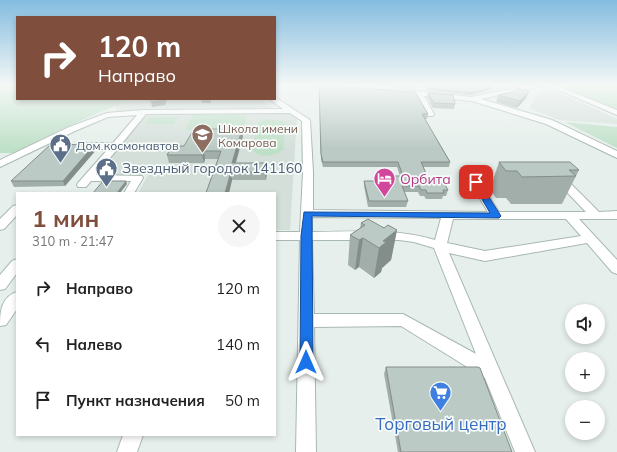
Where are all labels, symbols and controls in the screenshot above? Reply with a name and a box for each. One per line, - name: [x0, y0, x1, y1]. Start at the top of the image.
- text: 120 m: [98, 29, 181, 64]
- icon: right: [32, 32, 84, 84]
- text: Направо: [98, 64, 176, 87]
- place label: Школа имени Комарова: [218, 121, 298, 150]
- school or university icon: Школа имени Комарова: [190, 122, 216, 155]
- public building icon: Дом космонавтов: [48, 132, 74, 165]
- place label: Дом космонавтов: [76, 138, 179, 153]
- public building icon: Звездный городок 141160: [93, 155, 119, 188]
- place label: Звездный городок 141160: [122, 159, 303, 177]
- pin: [459, 165, 493, 199]
- hotel icon: Орбита: [372, 166, 398, 199]
- place label: Орбита: [400, 170, 451, 188]
- icon: arrive: [465, 171, 487, 193]
- text: 1 мин: [32, 203, 99, 233]
- button: close: [218, 205, 260, 247]
- text: 310 m · 21:47: [32, 233, 114, 249]
- icon: right: [32, 277, 54, 299]
- text: Направо: [66, 279, 133, 298]
- text: 120 m: [216, 279, 260, 298]
- map controls: [565, 304, 605, 440]
- button: sound: [565, 304, 605, 344]
- icon: left: [32, 333, 54, 355]
- text: Налево: [66, 335, 122, 354]
- text: 140 m: [216, 335, 260, 354]
- position arrow: [285, 341, 327, 383]
- button: +: [565, 352, 605, 392]
- supermarket icon: Торговый центр: [428, 380, 454, 413]
- icon: arrive: [32, 389, 54, 411]
- text: Пункт назначения: [66, 391, 205, 410]
- text: 50 m: [225, 391, 260, 410]
- button: −: [565, 400, 605, 440]
- place label: Торговый центр: [375, 413, 507, 434]

